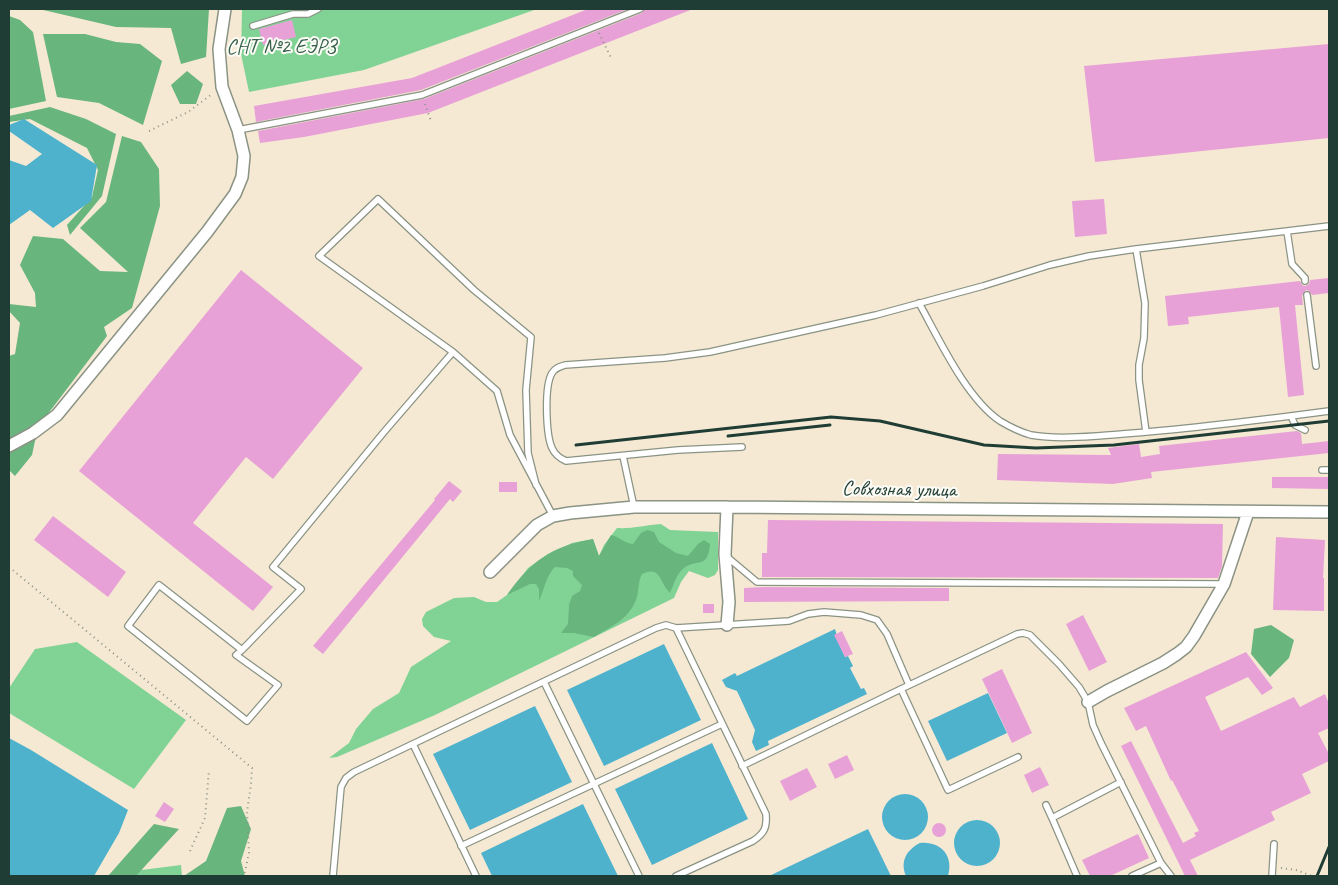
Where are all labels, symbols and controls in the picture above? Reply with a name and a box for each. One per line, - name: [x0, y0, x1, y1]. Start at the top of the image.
- park label: СНТ №2 ЕЭРЗ: [226, 34, 336, 60]
- street label: Совхозная улица: [842, 476, 956, 504]

